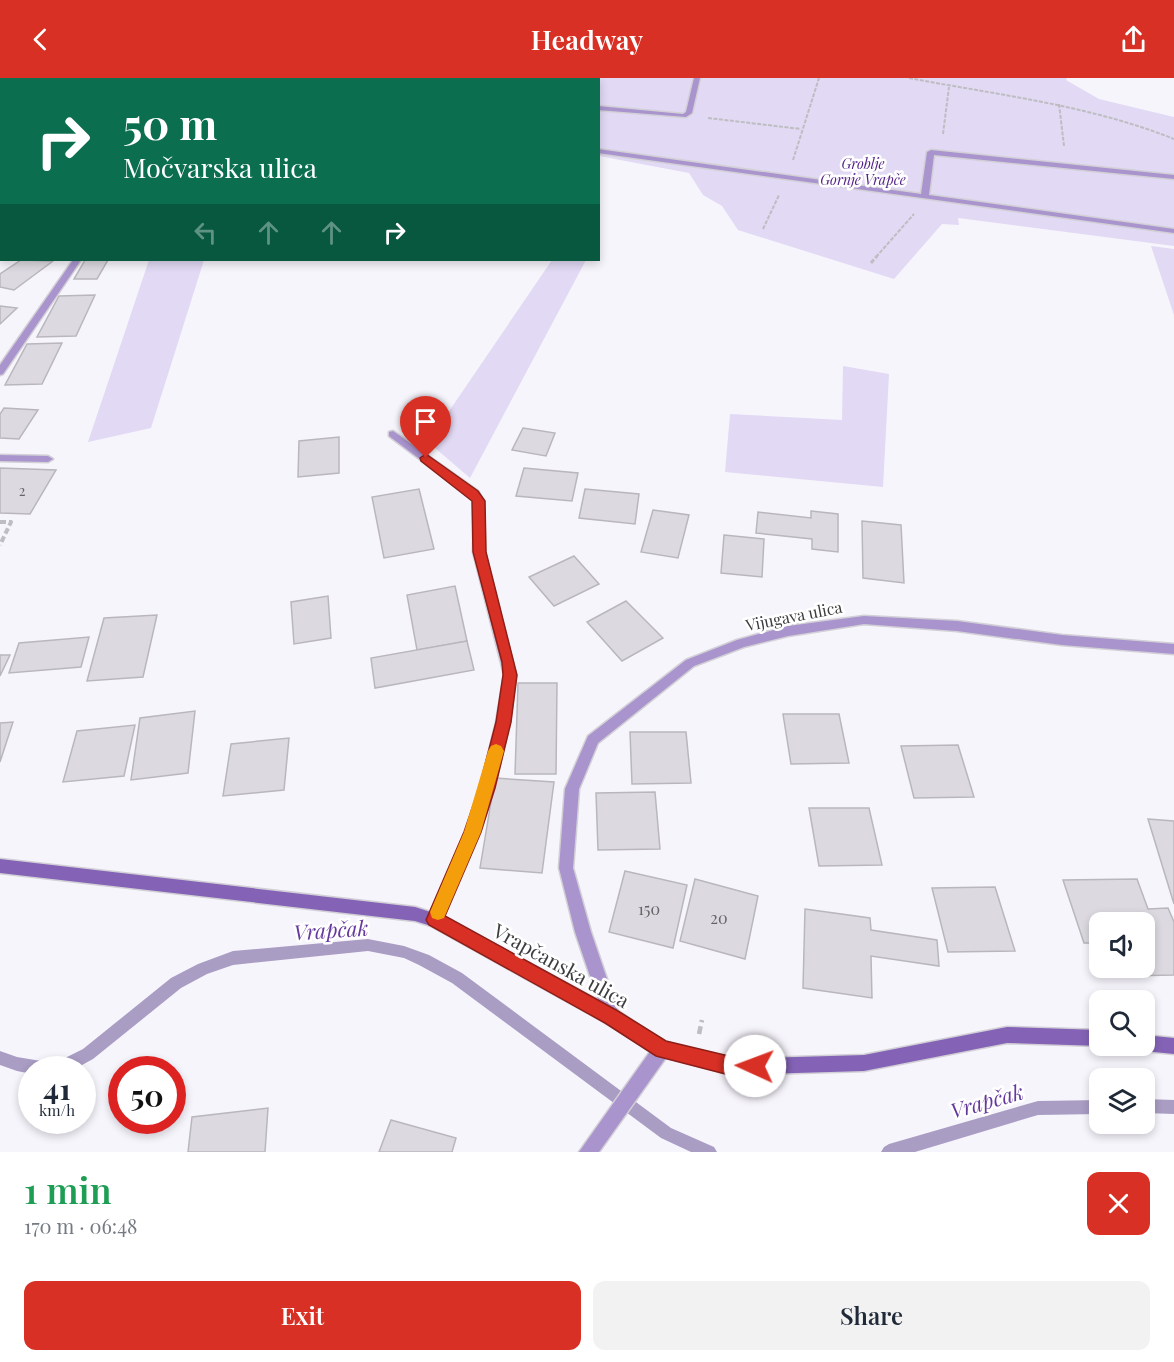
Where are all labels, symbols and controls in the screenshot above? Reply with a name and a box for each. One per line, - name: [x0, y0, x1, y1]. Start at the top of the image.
- text: Headway: [531, 21, 643, 57]
- icon: back: [24, 23, 57, 56]
- icon: share: [1117, 23, 1150, 56]
- text: 50 m: [123, 95, 217, 151]
- icon: right: [24, 102, 102, 180]
- text: Močvarska ulica: [123, 149, 317, 185]
- park label: Groblje Gornje Vrapče: [820, 154, 906, 189]
- icon: left: [189, 216, 222, 249]
- icon: ahead: [252, 216, 285, 249]
- icon: ahead: [315, 216, 348, 249]
- icon: right: [378, 216, 411, 249]
- pin: [400, 396, 451, 458]
- icon: arrive: [409, 405, 442, 438]
- house number: 2: [19, 481, 26, 500]
- street label: Vijugava ulica: [743, 596, 844, 635]
- house number: 150: [638, 898, 660, 919]
- house number: 20: [710, 907, 728, 928]
- water label: Vrapčak: [293, 912, 369, 946]
- map controls: [1089, 912, 1155, 1134]
- button: sound: [1089, 912, 1155, 978]
- street label: Vrapčanska ulica: [488, 916, 635, 1013]
- button: search: [1089, 990, 1155, 1056]
- position arrow: [723, 1034, 787, 1098]
- speed limit sign: 50: [108, 1056, 186, 1134]
- text: 41: [43, 1068, 71, 1108]
- button: layers: [1089, 1068, 1155, 1134]
- water label: Vrapčak: [947, 1076, 1026, 1124]
- text: km/h: [39, 1100, 75, 1120]
- text: 1 min: [24, 1165, 112, 1213]
- button: close: [1087, 1172, 1150, 1235]
- text: 170 m · 06:48: [24, 1212, 137, 1239]
- button: Exit: [24, 1281, 581, 1350]
- button: Share: [593, 1281, 1150, 1350]

